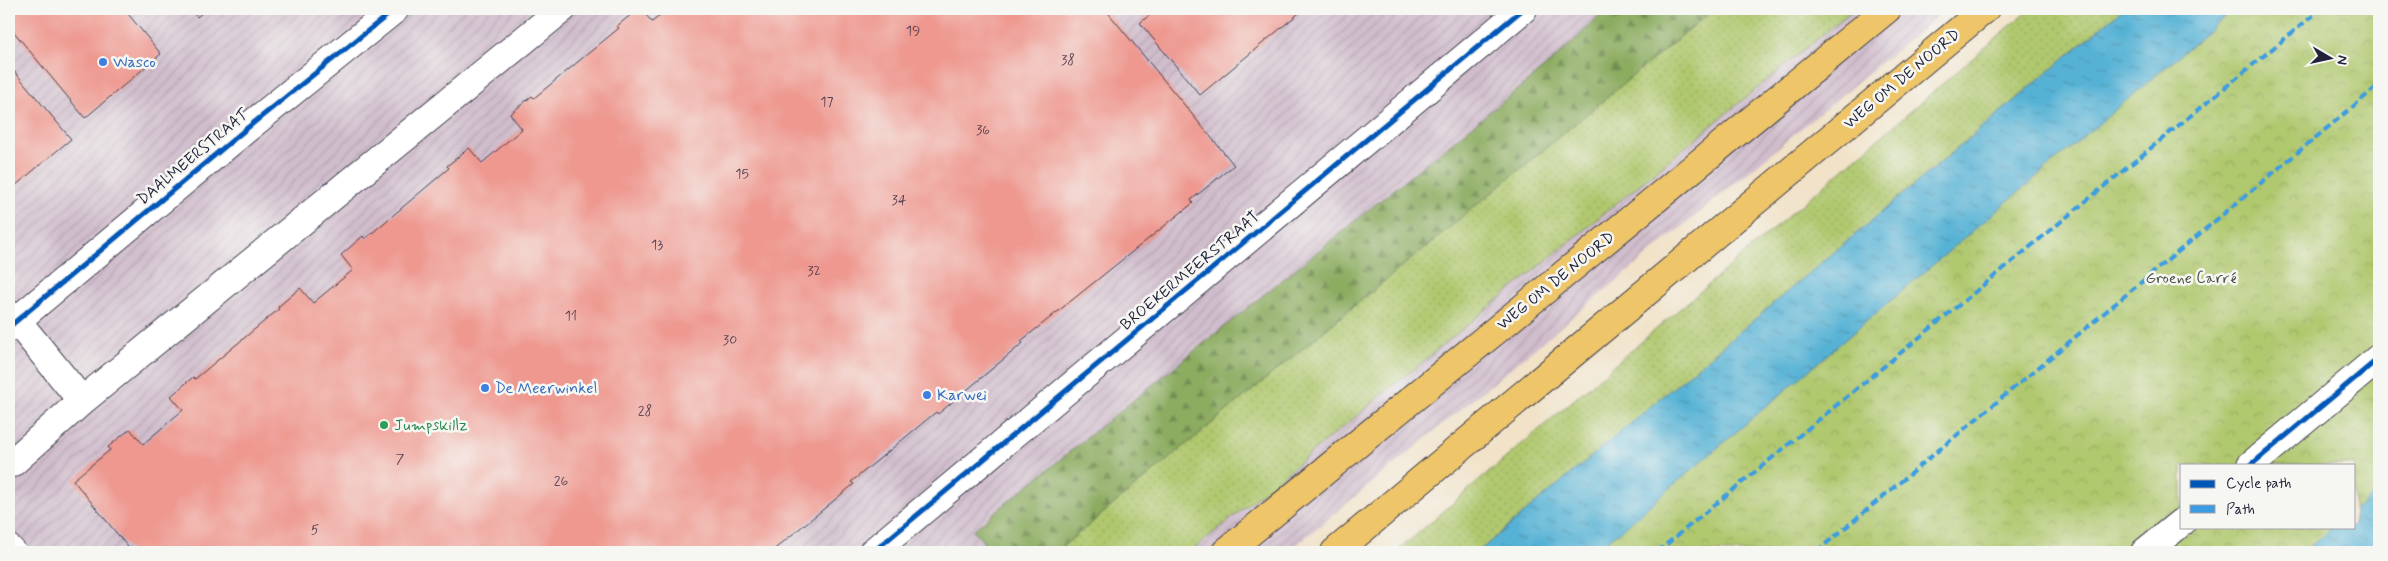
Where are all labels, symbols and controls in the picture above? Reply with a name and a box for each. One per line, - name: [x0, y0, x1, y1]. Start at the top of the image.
- house number: 19: [906, 22, 920, 40]
- street label: WEG OM DE NOORD: [1839, 24, 1965, 134]
- north arrow: [2306, 32, 2356, 82]
- house number: 38: [1061, 51, 1075, 69]
- place label: Wasco: [113, 52, 156, 73]
- text: N: [2332, 54, 2351, 66]
- marker: Wasco: [97, 56, 109, 68]
- house number: 17: [820, 93, 834, 111]
- street label: DAALMEERSTRAAT: [133, 103, 254, 210]
- house number: 36: [976, 121, 990, 139]
- house number: 15: [735, 165, 749, 183]
- house number: 34: [892, 191, 907, 209]
- street label: BROEKERMEERSTRAAT: [1116, 207, 1264, 335]
- street label: WEG OM DE NOORD: [1493, 227, 1619, 335]
- house number: 13: [651, 236, 663, 254]
- house number: 32: [807, 262, 821, 280]
- park label: Groene Carré: [2145, 268, 2237, 289]
- house number: 11: [565, 307, 577, 325]
- house number: 30: [723, 331, 737, 349]
- place label: De Meerwinkel: [495, 378, 597, 399]
- marker: De Meerwinkel: [479, 382, 491, 394]
- place label: Karwei: [937, 385, 987, 406]
- marker: Karwei: [921, 389, 933, 401]
- house number: 28: [638, 402, 652, 420]
- place label: Jumpskillz: [394, 415, 468, 436]
- marker: Jumpskillz: [378, 419, 390, 431]
- house number: 7: [396, 450, 405, 468]
- legend: [2180, 464, 2356, 528]
- house number: 26: [554, 472, 569, 490]
- text: Cycle path: [2226, 474, 2291, 494]
- text: Path: [2226, 500, 2255, 520]
- house number: 5: [311, 521, 319, 539]

